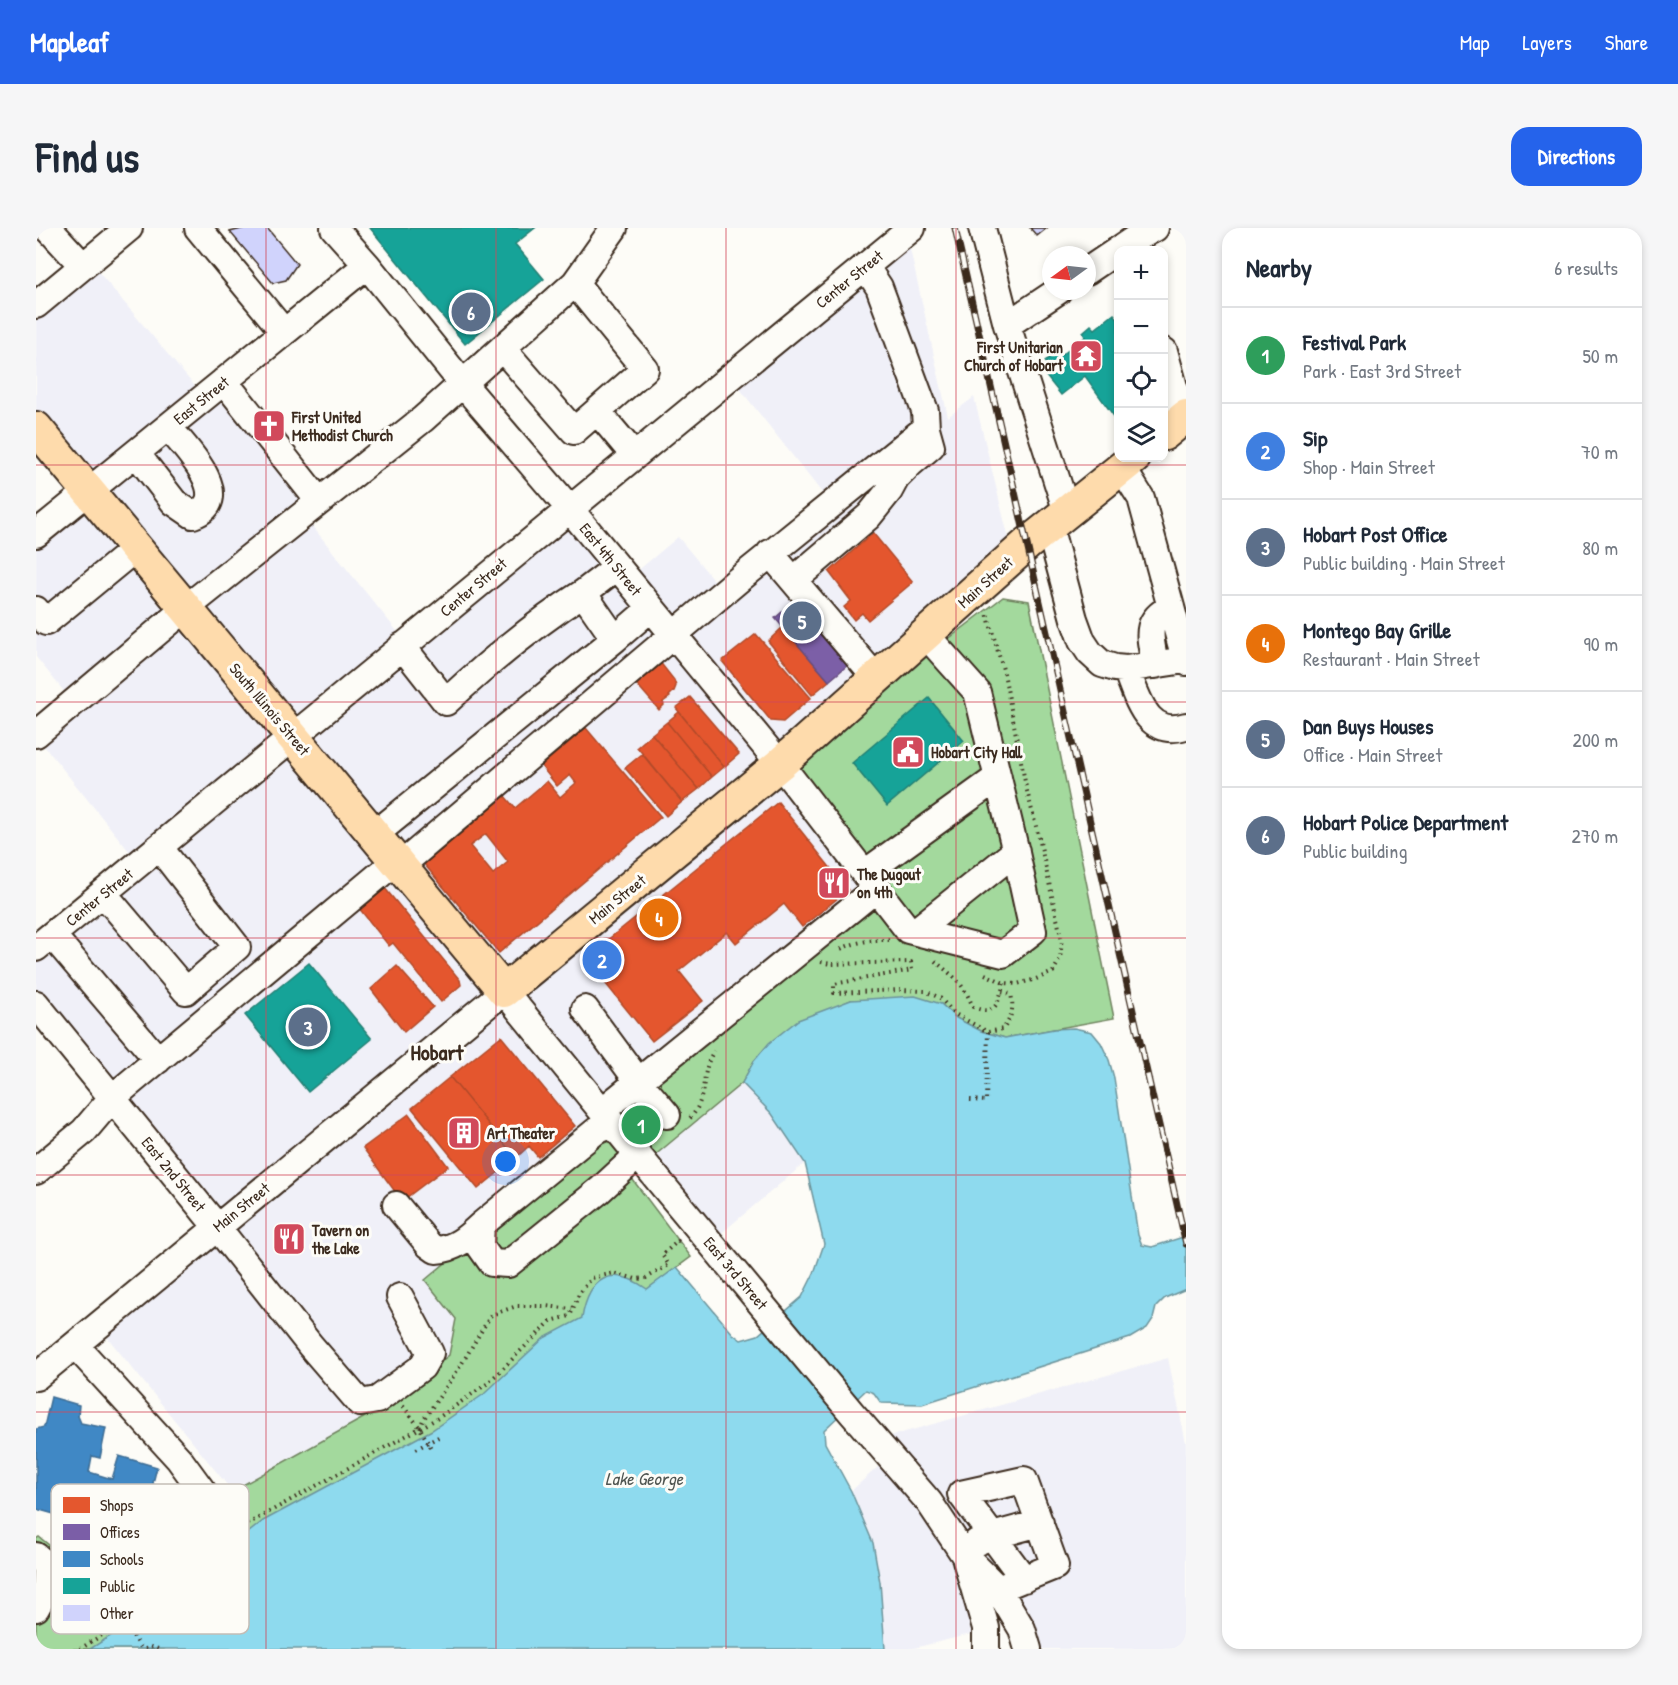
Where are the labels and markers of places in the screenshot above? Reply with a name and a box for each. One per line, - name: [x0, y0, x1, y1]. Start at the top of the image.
- pin: 6: [452, 290, 490, 334]
- place label: First Unitarian Church of Hobart: [964, 336, 1063, 376]
- temple icon: First Unitarian Church of Hobart: [1068, 338, 1104, 374]
- place label: First United Methodist Church: [291, 406, 393, 446]
- church icon: First United Methodist Church: [251, 408, 287, 444]
- pin: 5: [782, 598, 822, 644]
- public building icon: Hobart City Hall: [890, 734, 926, 770]
- place label: Hobart City Hall: [931, 741, 1023, 764]
- place label: The Dugout on 4th: [856, 863, 921, 903]
- restaurant icon: The Dugout on 4th: [816, 865, 852, 901]
- pin: 4: [640, 896, 678, 940]
- pin: 2: [582, 938, 622, 982]
- pin: 3: [288, 1004, 328, 1050]
- pin: 1: [622, 1102, 660, 1148]
- building icon: Art Theater: [446, 1115, 482, 1151]
- place label: Art Theater: [487, 1122, 556, 1144]
- place label: Tavern on the Lake: [311, 1219, 369, 1259]
- restaurant icon: Tavern on the Lake: [271, 1221, 307, 1257]

